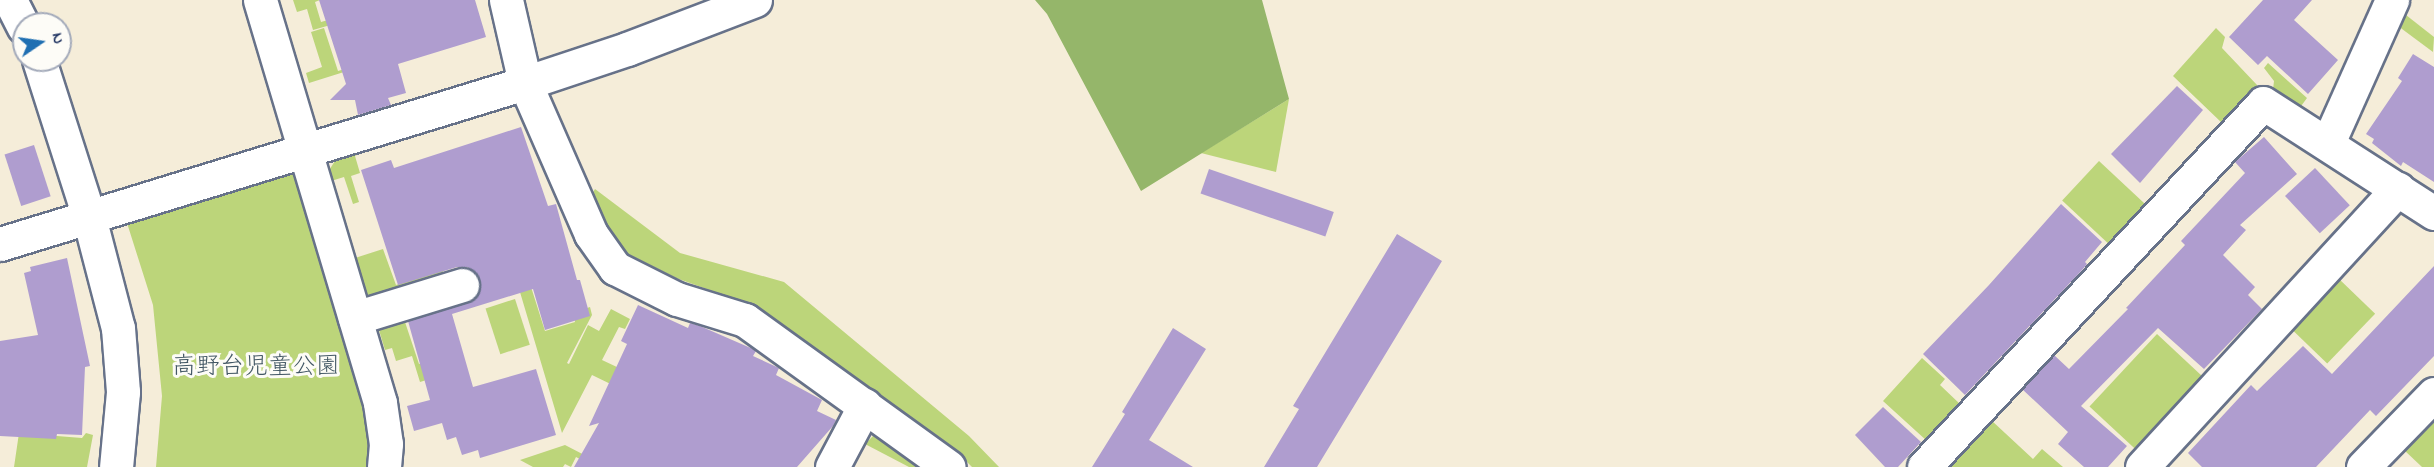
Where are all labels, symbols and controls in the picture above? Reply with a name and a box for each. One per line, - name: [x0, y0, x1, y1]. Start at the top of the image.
- north arrow: [12, 12, 72, 72]
- text: N: [45, 30, 70, 46]
- park label: 高野台児童公園: [172, 354, 340, 382]

